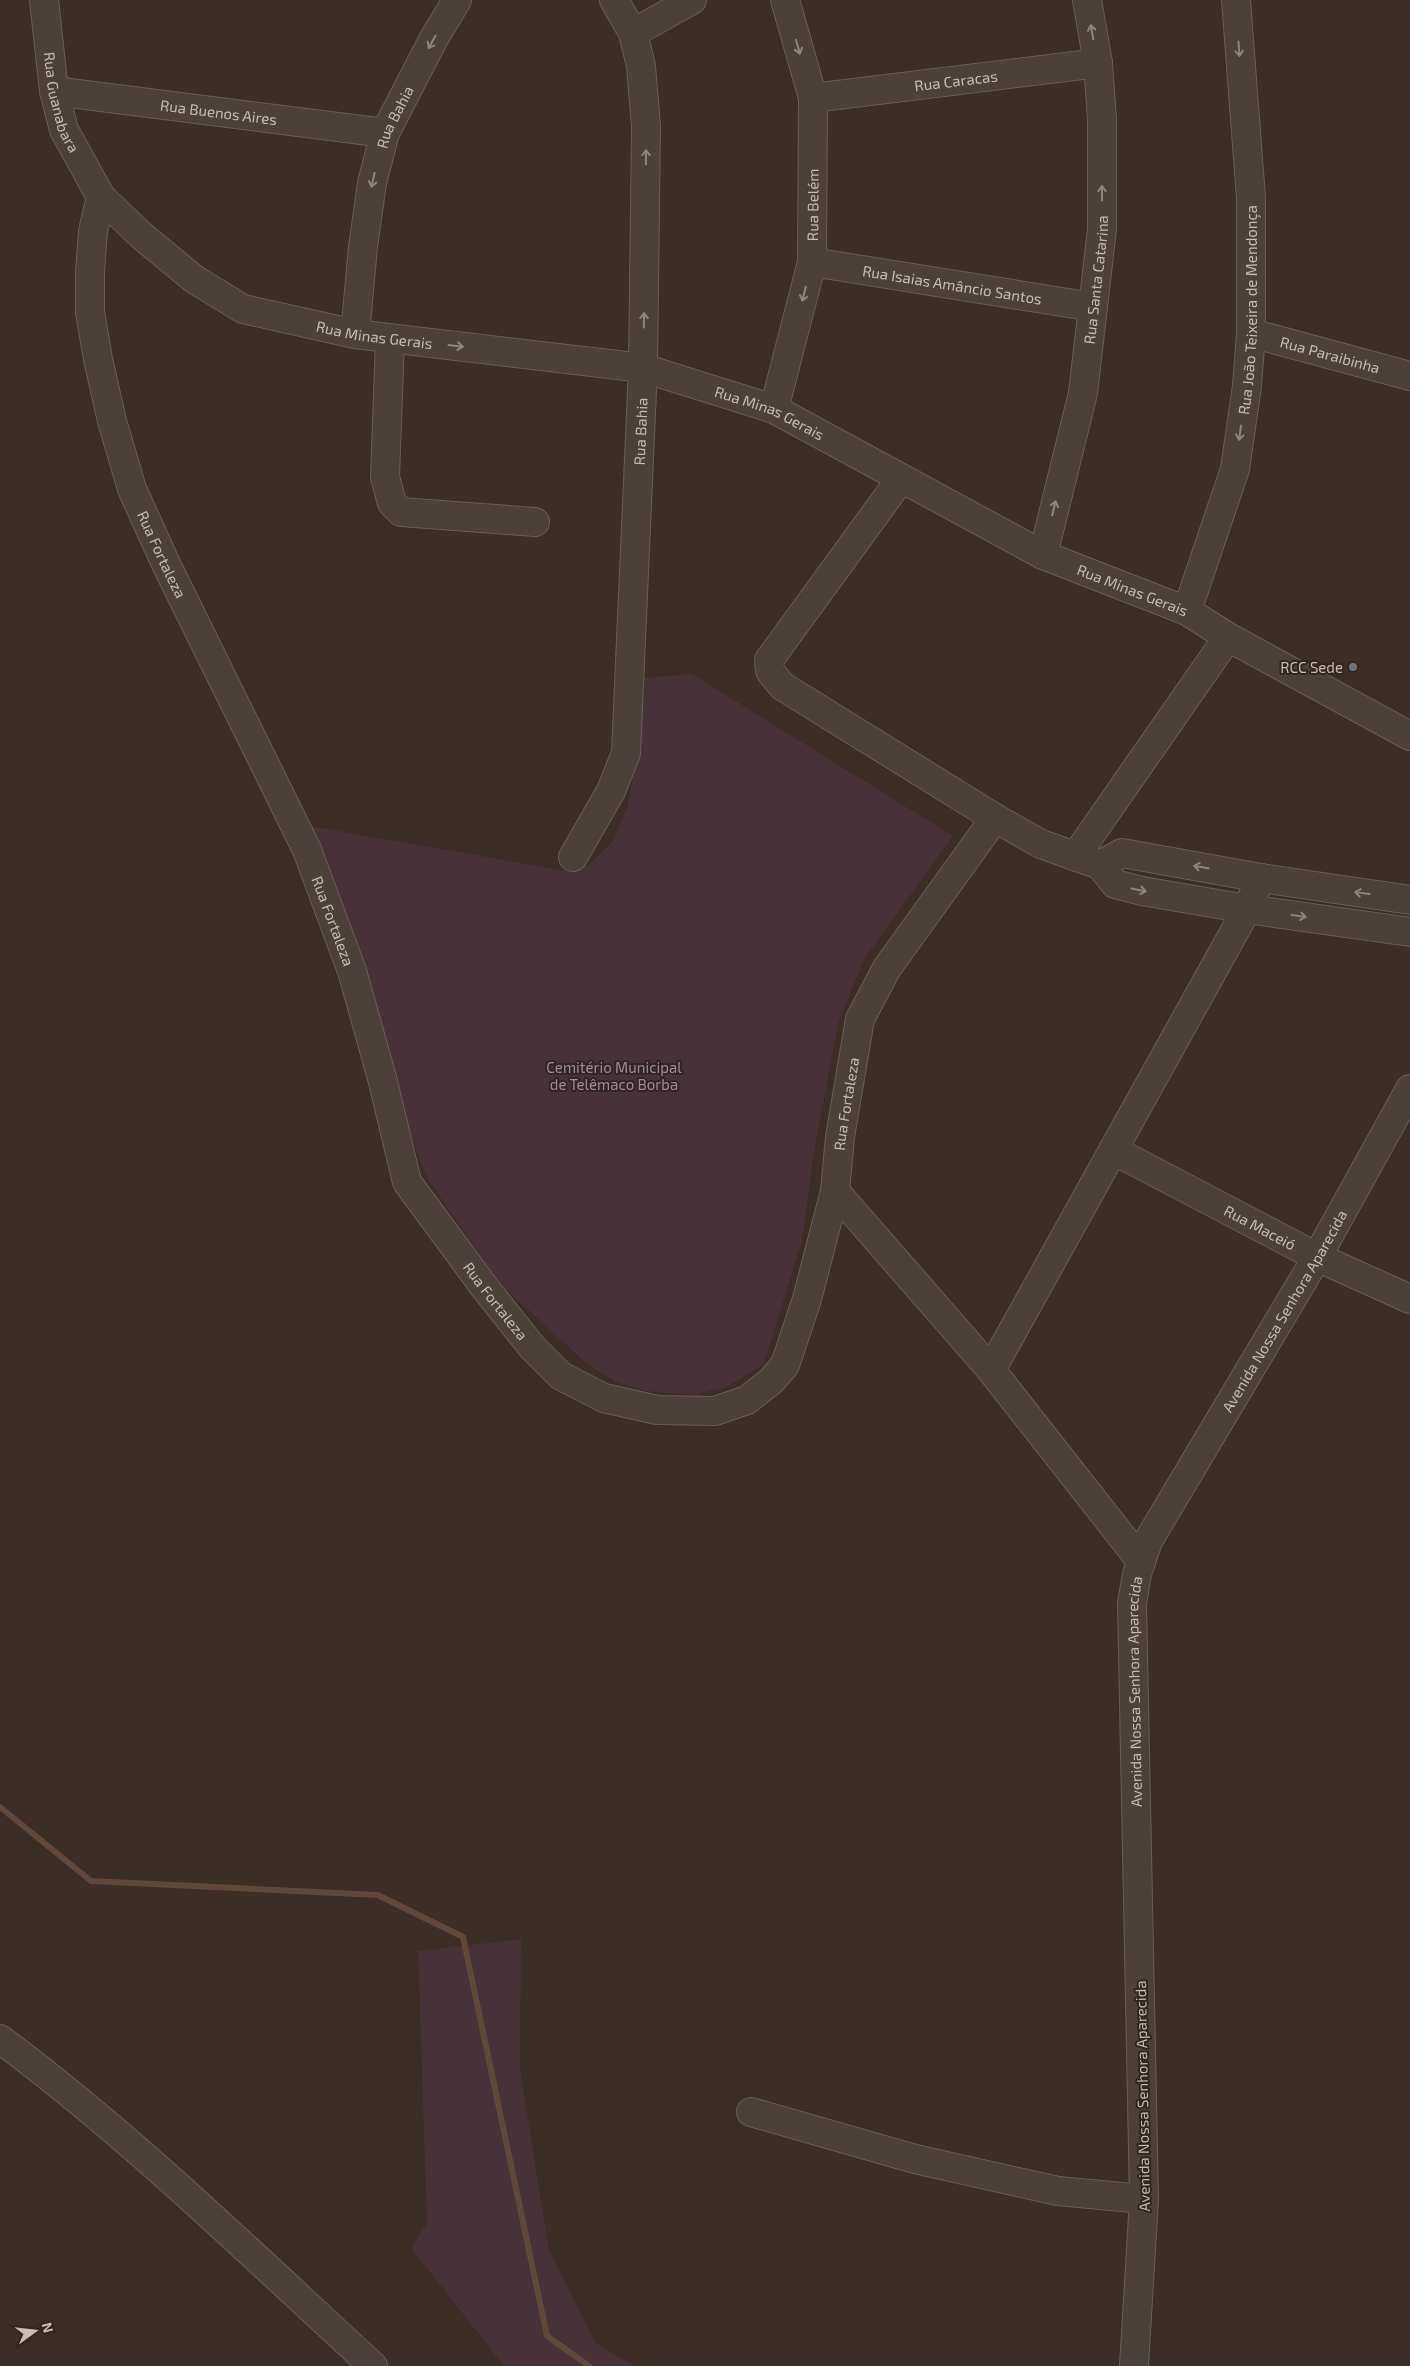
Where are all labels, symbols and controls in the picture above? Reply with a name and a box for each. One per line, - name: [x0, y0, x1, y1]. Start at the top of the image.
- one-way arrow: [1087, 24, 1097, 40]
- one-way arrow: [427, 34, 436, 49]
- one-way arrow: [794, 38, 804, 54]
- one-way arrow: [1235, 40, 1244, 56]
- street label: Rua Guanabara: [41, 51, 84, 155]
- street label: Rua Caracas: [913, 66, 999, 94]
- street label: Rua Bahia: [372, 82, 417, 150]
- street label: Rua Buenos Aires: [159, 96, 278, 128]
- one-way arrow: [641, 149, 651, 166]
- street label: Rua Belém: [803, 169, 822, 241]
- one-way arrow: [368, 172, 377, 188]
- one-way arrow: [1097, 185, 1107, 201]
- street label: Rua João Teixeira de Mendonça: [1234, 205, 1261, 416]
- street label: Rua Santa Catarina: [1080, 215, 1111, 345]
- street label: Rua Isaias Amâncio Santos: [861, 261, 1043, 308]
- one-way arrow: [799, 285, 808, 301]
- one-way arrow: [639, 312, 648, 328]
- street label: Rua Minas Gerais: [315, 317, 434, 352]
- street label: Rua Paraibinha: [1278, 332, 1382, 376]
- one-way arrow: [448, 341, 464, 351]
- street label: Rua Minas Gerais: [713, 382, 827, 444]
- street label: Rua Bahia: [630, 397, 651, 466]
- one-way arrow: [1235, 425, 1245, 441]
- one-way arrow: [1050, 500, 1059, 516]
- street label: Rua Fortaleza: [134, 508, 190, 601]
- street label: Rua Minas Gerais: [1075, 560, 1190, 619]
- place label: RCC Sede: [1280, 658, 1343, 676]
- marker: RCC Sede: [1347, 661, 1359, 673]
- one-way arrow: [1194, 862, 1210, 872]
- street label: Rua Fortaleza: [308, 874, 358, 968]
- one-way arrow: [1130, 886, 1146, 895]
- one-way arrow: [1354, 888, 1370, 898]
- one-way arrow: [1291, 912, 1307, 922]
- street label: Rua Fortaleza: [830, 1056, 862, 1151]
- park label: Cemitério Municipal de Telêmaco Borba: [546, 1058, 682, 1093]
- street label: Rua Maceió: [1221, 1201, 1299, 1253]
- street label: Avenida Nossa Senhora Aparecida: [1218, 1207, 1350, 1415]
- street label: Rua Fortaleza: [460, 1258, 532, 1344]
- street label: Avenida Nossa Senhora Aparecida: [1123, 1575, 1146, 1807]
- street label: Avenida Nossa Senhora Aparecida: [1131, 1980, 1153, 2212]
- north arrow: [10, 2306, 60, 2356]
- text: N: [39, 2320, 58, 2335]

